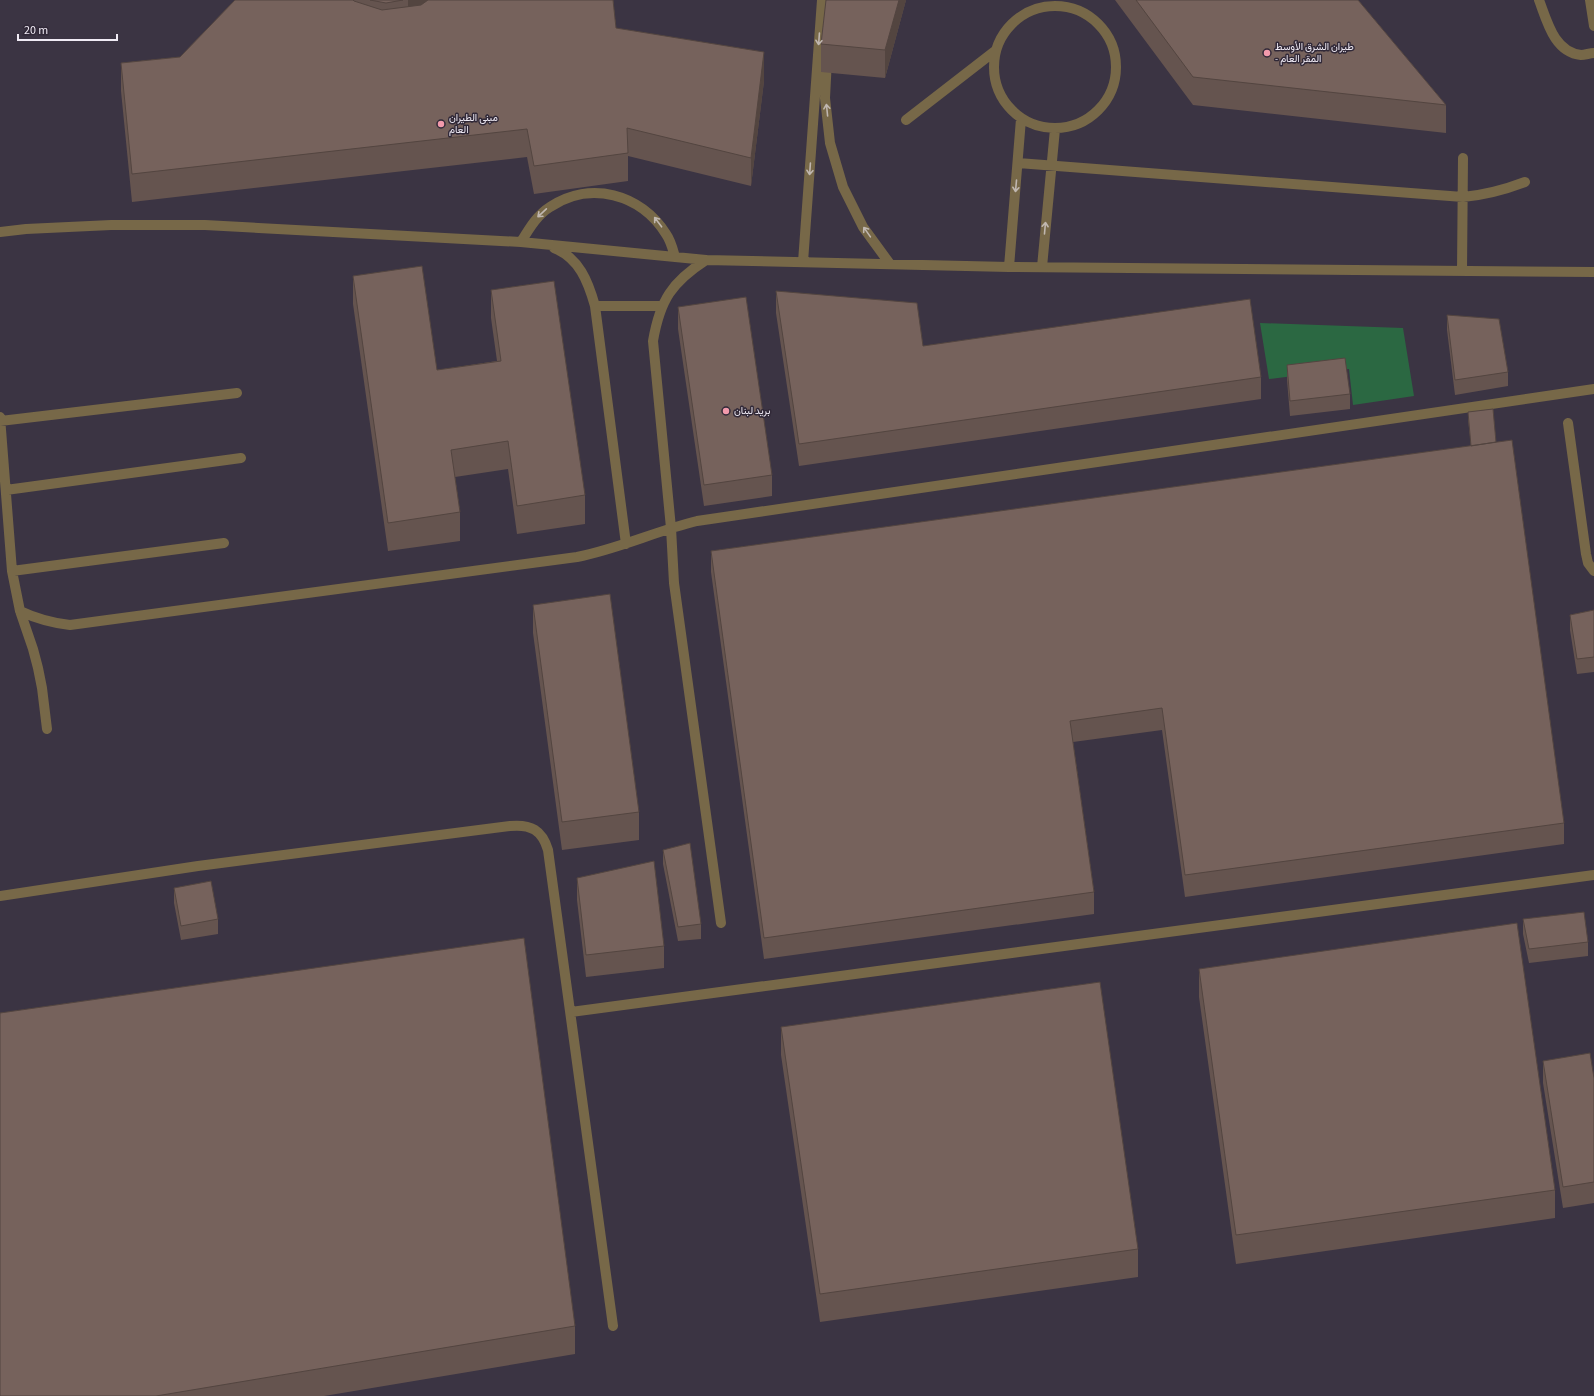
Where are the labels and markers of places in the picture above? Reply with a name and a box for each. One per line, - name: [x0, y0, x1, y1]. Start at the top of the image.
- place label: طيران الشرق الأوسط - المقر العام: [1275, 40, 1354, 66]
- marker: طيران الشرق الأوسط - المقر العام: [1262, 48, 1272, 58]
- place label: مبنى الطيران العام: [449, 111, 498, 137]
- marker: مبنى الطيران العام: [436, 119, 446, 129]
- place label: بريد لبنان: [734, 404, 770, 418]
- marker: بريد لبنان: [721, 406, 731, 416]

